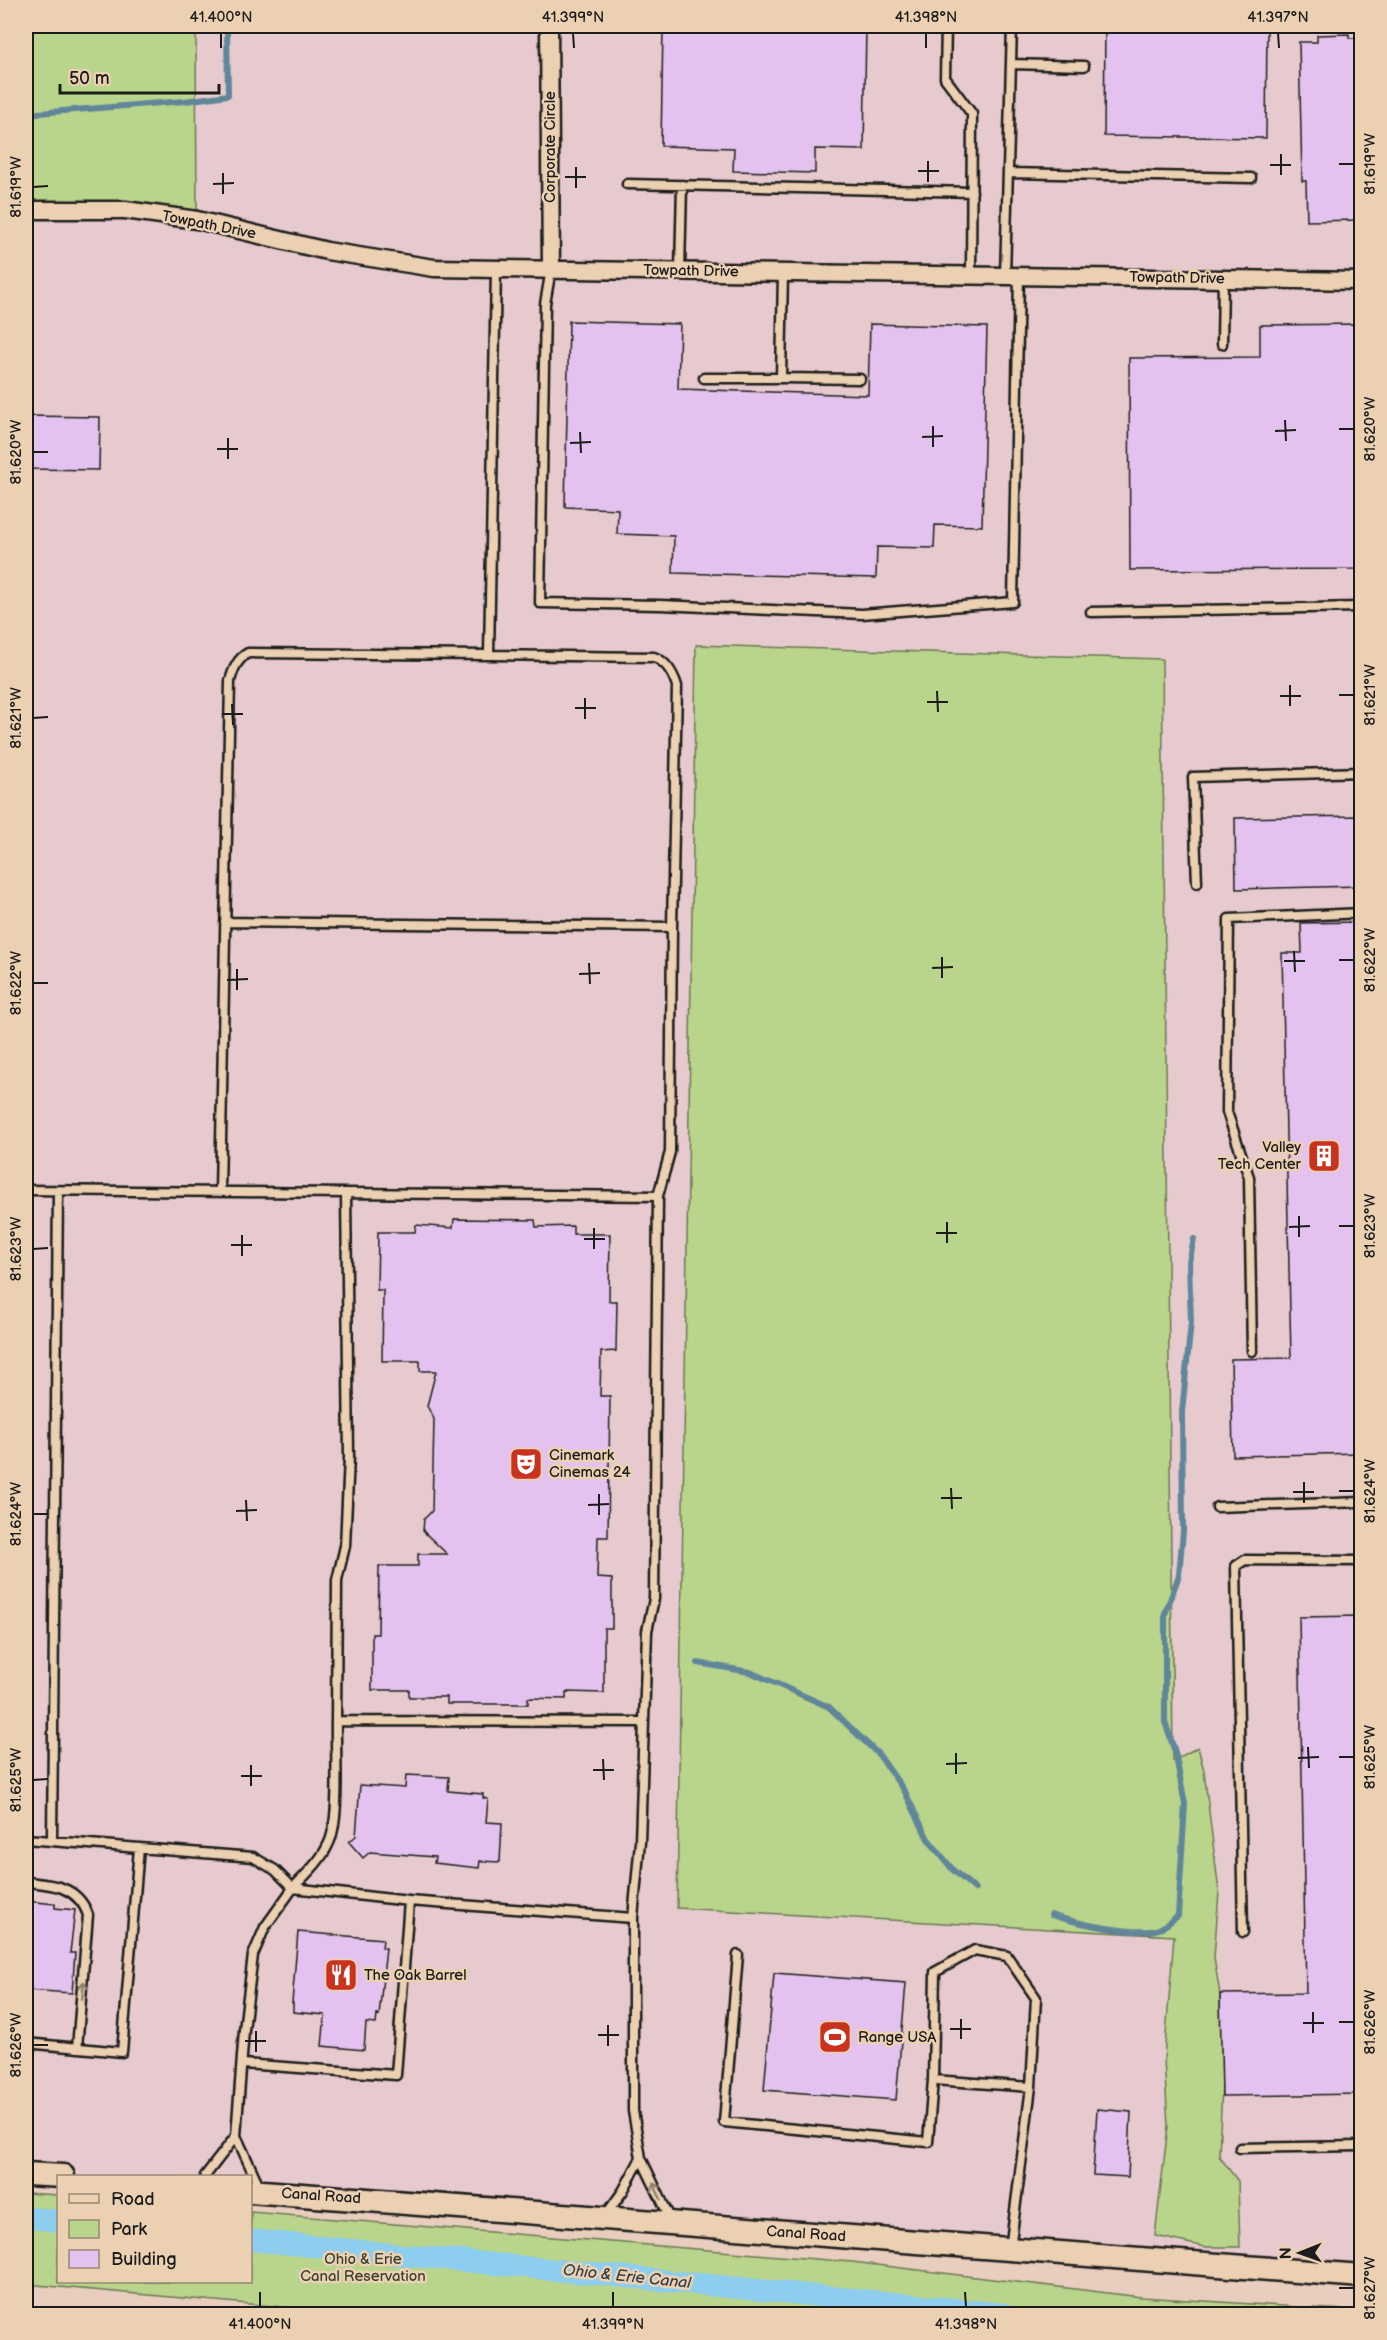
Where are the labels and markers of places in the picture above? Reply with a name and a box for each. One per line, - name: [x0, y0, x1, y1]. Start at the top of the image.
- place label: Valley Tech Center: [1218, 1138, 1302, 1174]
- building icon: Valley Tech Center: [1306, 1138, 1342, 1174]
- theatre icon: Cinemark Cinemas 24: [508, 1446, 544, 1482]
- place label: Cinemark Cinemas 24: [549, 1446, 631, 1482]
- restaurant icon: The Oak Barrel: [323, 1957, 359, 1993]
- place label: The Oak Barrel: [364, 1966, 467, 1985]
- sports icon: Range USA: [817, 2019, 853, 2055]
- place label: Range USA: [858, 2028, 937, 2047]

